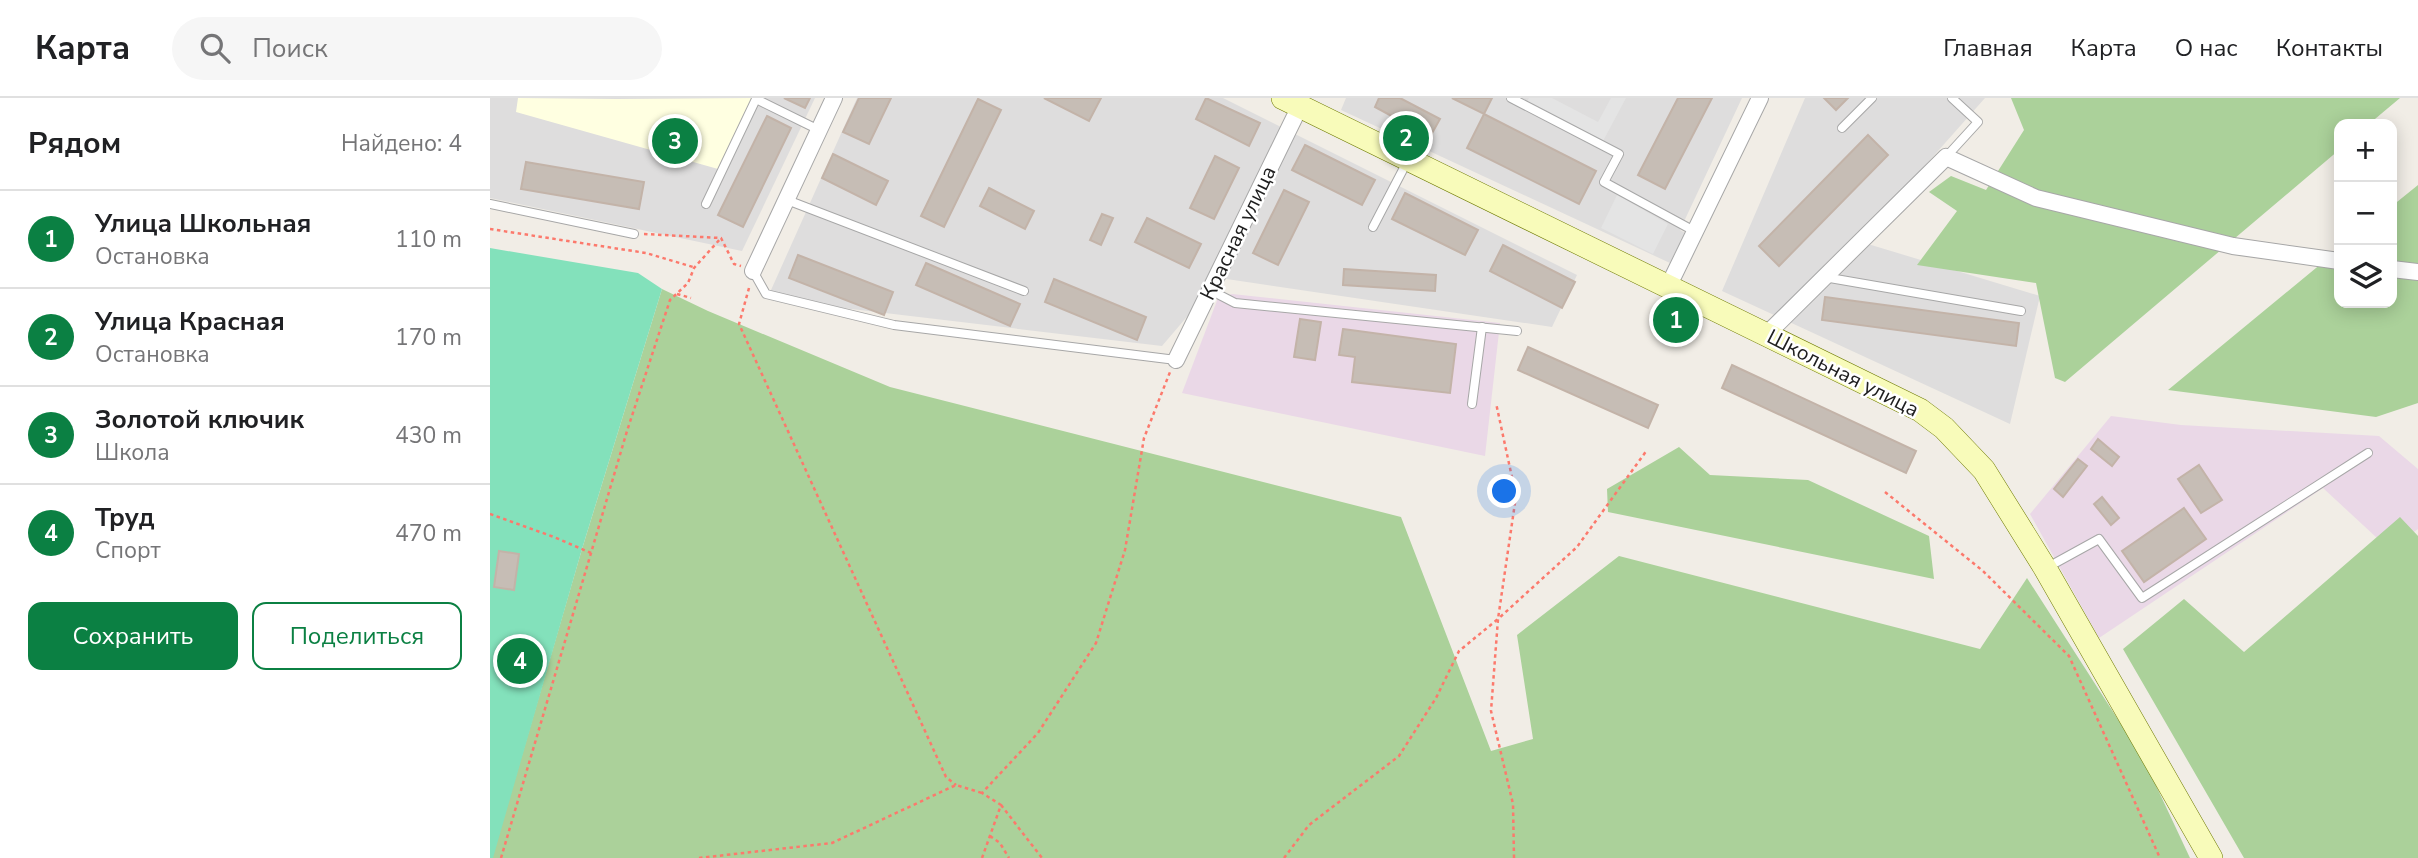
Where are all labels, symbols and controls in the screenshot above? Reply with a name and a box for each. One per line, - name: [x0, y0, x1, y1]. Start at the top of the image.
- search box: [172, 17, 662, 80]
- text: Карта: [35, 26, 130, 71]
- icon: search: [196, 29, 234, 67]
- text: Поиск: [252, 31, 328, 66]
- text: Главная: [1943, 32, 2033, 64]
- text: Карта: [2071, 32, 2137, 64]
- text: О нас: [2175, 32, 2238, 64]
- text: Контакты: [2276, 32, 2383, 64]
- pin: 2: [1383, 112, 1429, 164]
- pin: 3: [652, 115, 698, 167]
- map controls: [2334, 119, 2397, 308]
- button: +: [2334, 119, 2397, 182]
- text: Рядом: [28, 123, 121, 164]
- text: Найдено: 4: [341, 128, 462, 159]
- street label: Красная улица: [1193, 161, 1283, 305]
- button: −: [2334, 182, 2397, 245]
- text: Улица Школьная: [95, 206, 311, 241]
- text: 1: [44, 224, 58, 255]
- text: 110 m: [395, 224, 462, 255]
- text: Остановка: [95, 241, 210, 272]
- button: layers: [2334, 245, 2397, 308]
- pin: 1: [1653, 294, 1699, 346]
- text: Улица Красная: [95, 304, 285, 339]
- text: 2: [44, 322, 58, 353]
- text: 170 m: [395, 322, 462, 353]
- street label: Школьная улица: [1762, 323, 1924, 423]
- text: Остановка: [95, 339, 210, 370]
- text: Золотой ключик: [95, 402, 304, 437]
- text: 3: [44, 420, 58, 451]
- text: 430 m: [395, 420, 462, 451]
- text: Школа: [95, 437, 170, 468]
- your location: [1487, 474, 1521, 508]
- text: Труд: [95, 500, 155, 535]
- text: 4: [44, 518, 58, 549]
- text: 470 m: [395, 518, 462, 549]
- text: Спорт: [95, 535, 161, 566]
- button: Сохранить: [28, 602, 238, 670]
- button: Поделиться: [252, 602, 462, 670]
- pin: 4: [497, 635, 543, 687]

